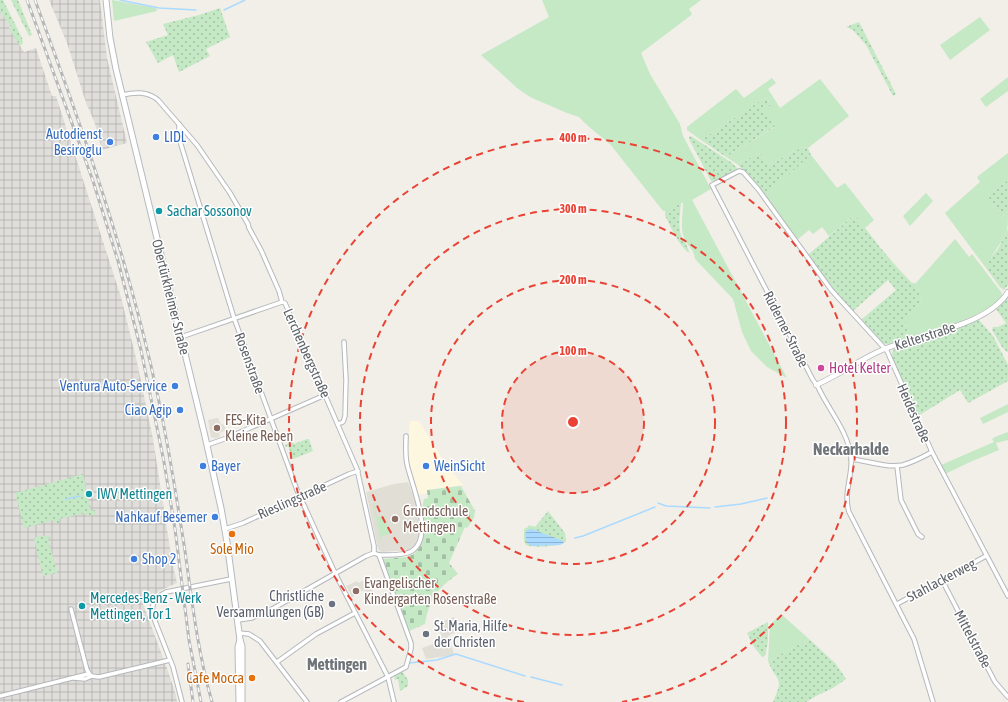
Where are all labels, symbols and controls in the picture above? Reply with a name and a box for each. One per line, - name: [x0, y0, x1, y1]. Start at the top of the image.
- place label: Autodienst Besiroglu: [46, 126, 102, 158]
- place label: LIDL: [164, 129, 187, 145]
- text: 400 m: [558, 131, 587, 145]
- marker: LIDL: [151, 132, 161, 142]
- marker: Autodienst Besiroglu: [105, 137, 115, 147]
- text: 300 m: [559, 202, 587, 216]
- place label: Sachar Sossonov: [167, 203, 252, 219]
- marker: Sachar Sossonov: [154, 206, 164, 216]
- street label: Obertürkheimer Straße: [149, 238, 193, 356]
- text: 200 m: [559, 273, 587, 287]
- street label: Rüderner Straße: [760, 288, 812, 370]
- street label: Lerchenbergstraße: [280, 306, 334, 400]
- street label: Kelterstraße: [892, 319, 958, 353]
- street label: Rosenstraße: [232, 330, 268, 396]
- text: 100 m: [559, 344, 587, 358]
- place label: Hotel Kelter: [829, 360, 891, 376]
- marker: Hotel Kelter: [816, 363, 826, 373]
- place label: Ventura Auto-Service: [60, 378, 167, 394]
- marker: Ventura Auto-Service: [170, 381, 180, 391]
- street label: Heidestraße: [894, 381, 934, 445]
- place label: Ciao Agip: [125, 402, 172, 418]
- marker: Ciao Agip: [175, 405, 185, 415]
- place label: FES-Kita Kleine Reben: [225, 412, 293, 444]
- centre of rings: [566, 415, 580, 429]
- marker: FES-Kita Kleine Reben: [212, 423, 222, 433]
- district label: Neckarhalde: [813, 440, 889, 458]
- place label: Bayer: [211, 458, 241, 474]
- place label: WeinSicht: [434, 458, 485, 474]
- marker: Bayer: [198, 461, 208, 471]
- marker: WeinSicht: [421, 461, 431, 471]
- street label: Rieslingstraße: [255, 478, 329, 522]
- place label: IWV Mettingen: [97, 486, 172, 502]
- marker: IWV Mettingen: [84, 489, 94, 499]
- place label: Grundschule Mettingen: [403, 503, 468, 535]
- place label: Nahkauf Besemer: [115, 509, 208, 525]
- marker: Nahkauf Besemer: [210, 512, 220, 522]
- marker: Grundschule Mettingen: [390, 514, 400, 524]
- marker: Sole Mio: [227, 529, 237, 539]
- place label: Sole Mio: [210, 541, 254, 557]
- place label: Shop 2: [142, 551, 176, 567]
- marker: Shop 2: [129, 554, 139, 564]
- street label: Stahlackerweg: [904, 555, 978, 605]
- place label: Evangelischer Kindergarten Rosenstraße: [364, 575, 497, 607]
- marker: Evangelischer Kindergarten Rosenstraße: [351, 586, 361, 596]
- place label: Christliche Versammlungen (GB): [217, 588, 324, 620]
- place label: Mercedes-Benz - Werk Mettingen, Tor 1: [90, 590, 201, 622]
- marker: Christliche Versammlungen (GB): [327, 599, 337, 609]
- marker: Mercedes-Benz - Werk Mettingen, Tor 1: [77, 601, 87, 611]
- street label: Mittelstraße: [951, 607, 995, 671]
- place label: St. Maria, Hilfe der Christen: [434, 618, 508, 650]
- marker: St. Maria, Hilfe der Christen: [421, 629, 431, 639]
- district label: Mettingen: [307, 655, 367, 673]
- place label: Cafe Mocca: [186, 670, 244, 686]
- marker: Cafe Mocca: [247, 673, 257, 683]

